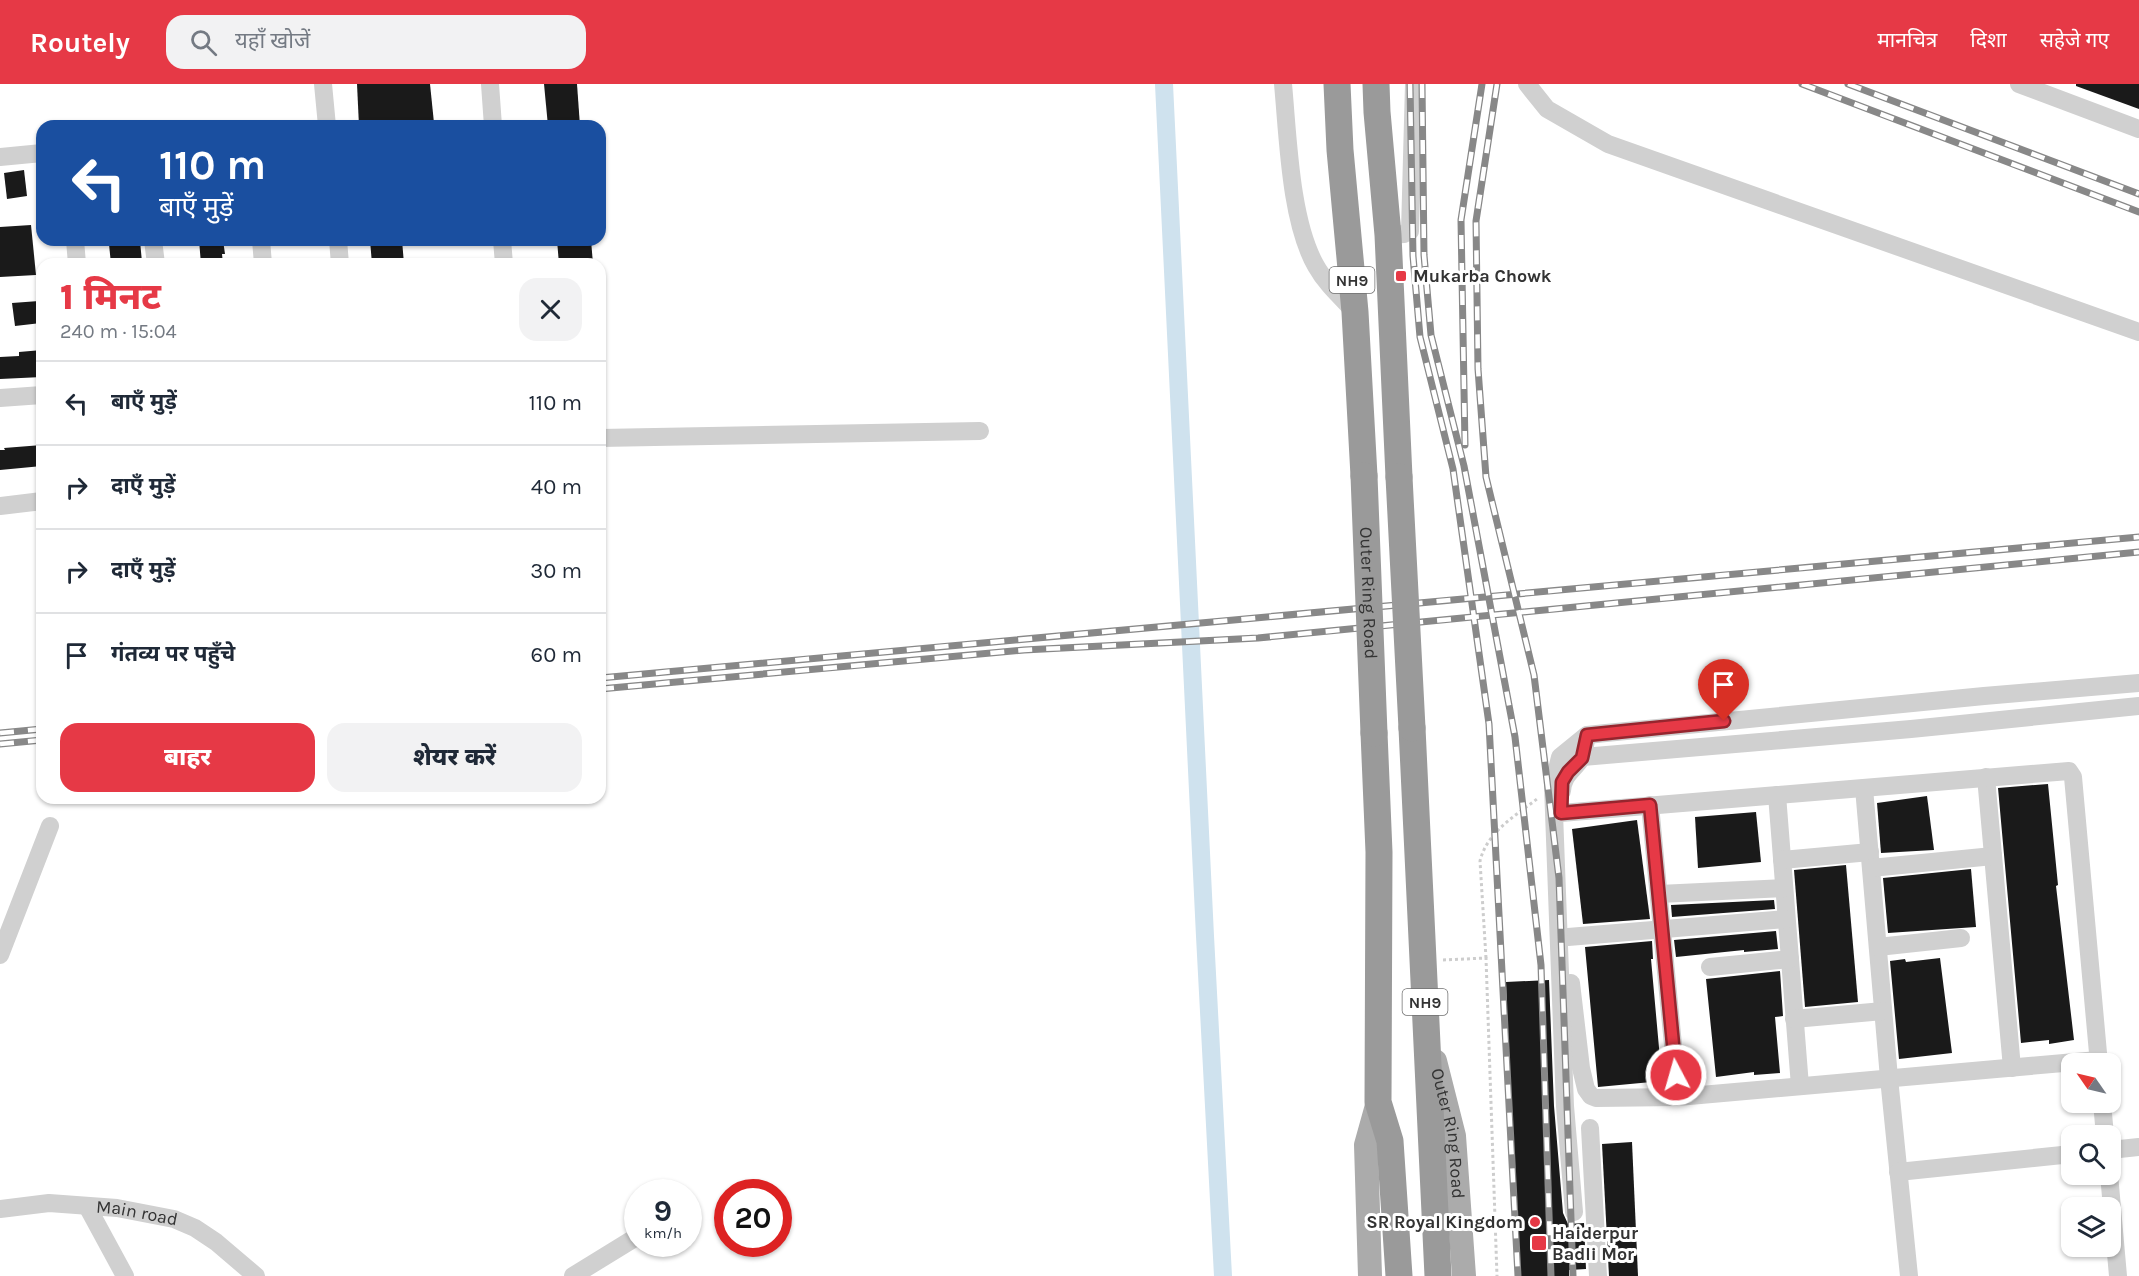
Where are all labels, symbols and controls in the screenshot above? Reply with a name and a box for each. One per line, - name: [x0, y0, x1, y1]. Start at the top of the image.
- search box: [166, 15, 586, 69]
- text: Routely: [30, 26, 130, 59]
- icon: search: [187, 26, 220, 59]
- text: यहाँ खोजें: [235, 28, 310, 54]
- text: मानचित्र: [1877, 28, 1937, 52]
- text: दिशा: [1970, 28, 2007, 52]
- text: सहेजे गए: [2040, 28, 2109, 52]
- text: 110 m: [159, 140, 266, 190]
- icon: left: [60, 144, 138, 222]
- text: बाएँ मुड़ें: [159, 191, 233, 223]
- place label: Mukarba Chowk: [1413, 265, 1552, 287]
- road number: NH9: [1330, 267, 1374, 293]
- marker: Mukarba Chowk: [1394, 269, 1408, 283]
- text: 1 मिनट: [60, 276, 161, 318]
- button: close: [519, 278, 582, 341]
- text: 240 m · 15:04: [60, 320, 177, 343]
- icon: left: [60, 387, 93, 420]
- text: बाएँ मुड़ें: [111, 389, 177, 415]
- text: 110 m: [529, 390, 582, 416]
- icon: right: [60, 471, 93, 504]
- text: दाएँ मुड़ें: [111, 473, 176, 499]
- text: 40 m: [531, 474, 582, 500]
- street label: Outer Ring Road: [1355, 526, 1382, 660]
- icon: right: [60, 555, 93, 588]
- text: दाएँ मुड़ें: [111, 557, 176, 583]
- text: 30 m: [530, 558, 582, 584]
- icon: arrive: [60, 639, 93, 672]
- text: गंतव्य पर पहुँचे: [111, 641, 235, 667]
- text: 60 m: [531, 642, 582, 668]
- pin: [1698, 659, 1749, 721]
- icon: arrive: [1707, 668, 1740, 701]
- button: बाहर: [60, 723, 315, 792]
- button: शेयर करें: [327, 723, 582, 792]
- road number: NH9: [1402, 989, 1448, 1015]
- position arrow: [1644, 1043, 1708, 1107]
- north arrow: [2061, 1053, 2121, 1113]
- map controls: [2061, 1053, 2121, 1257]
- street label: Outer Ring Road: [1426, 1066, 1469, 1200]
- button: search: [2061, 1125, 2121, 1185]
- speed limit sign: 20: [714, 1179, 792, 1257]
- text: 9: [654, 1193, 672, 1229]
- street label: Main road: [95, 1195, 180, 1231]
- button: layers: [2061, 1197, 2121, 1257]
- place label: SR Royal Kingdom: [1366, 1211, 1523, 1233]
- marker: SR Royal Kingdom: [1528, 1215, 1542, 1229]
- place label: Haiderpur Badli Mor: [1552, 1222, 1638, 1265]
- text: km/h: [644, 1224, 682, 1242]
- marker: Haiderpur Badli Mor: [1530, 1234, 1548, 1252]

